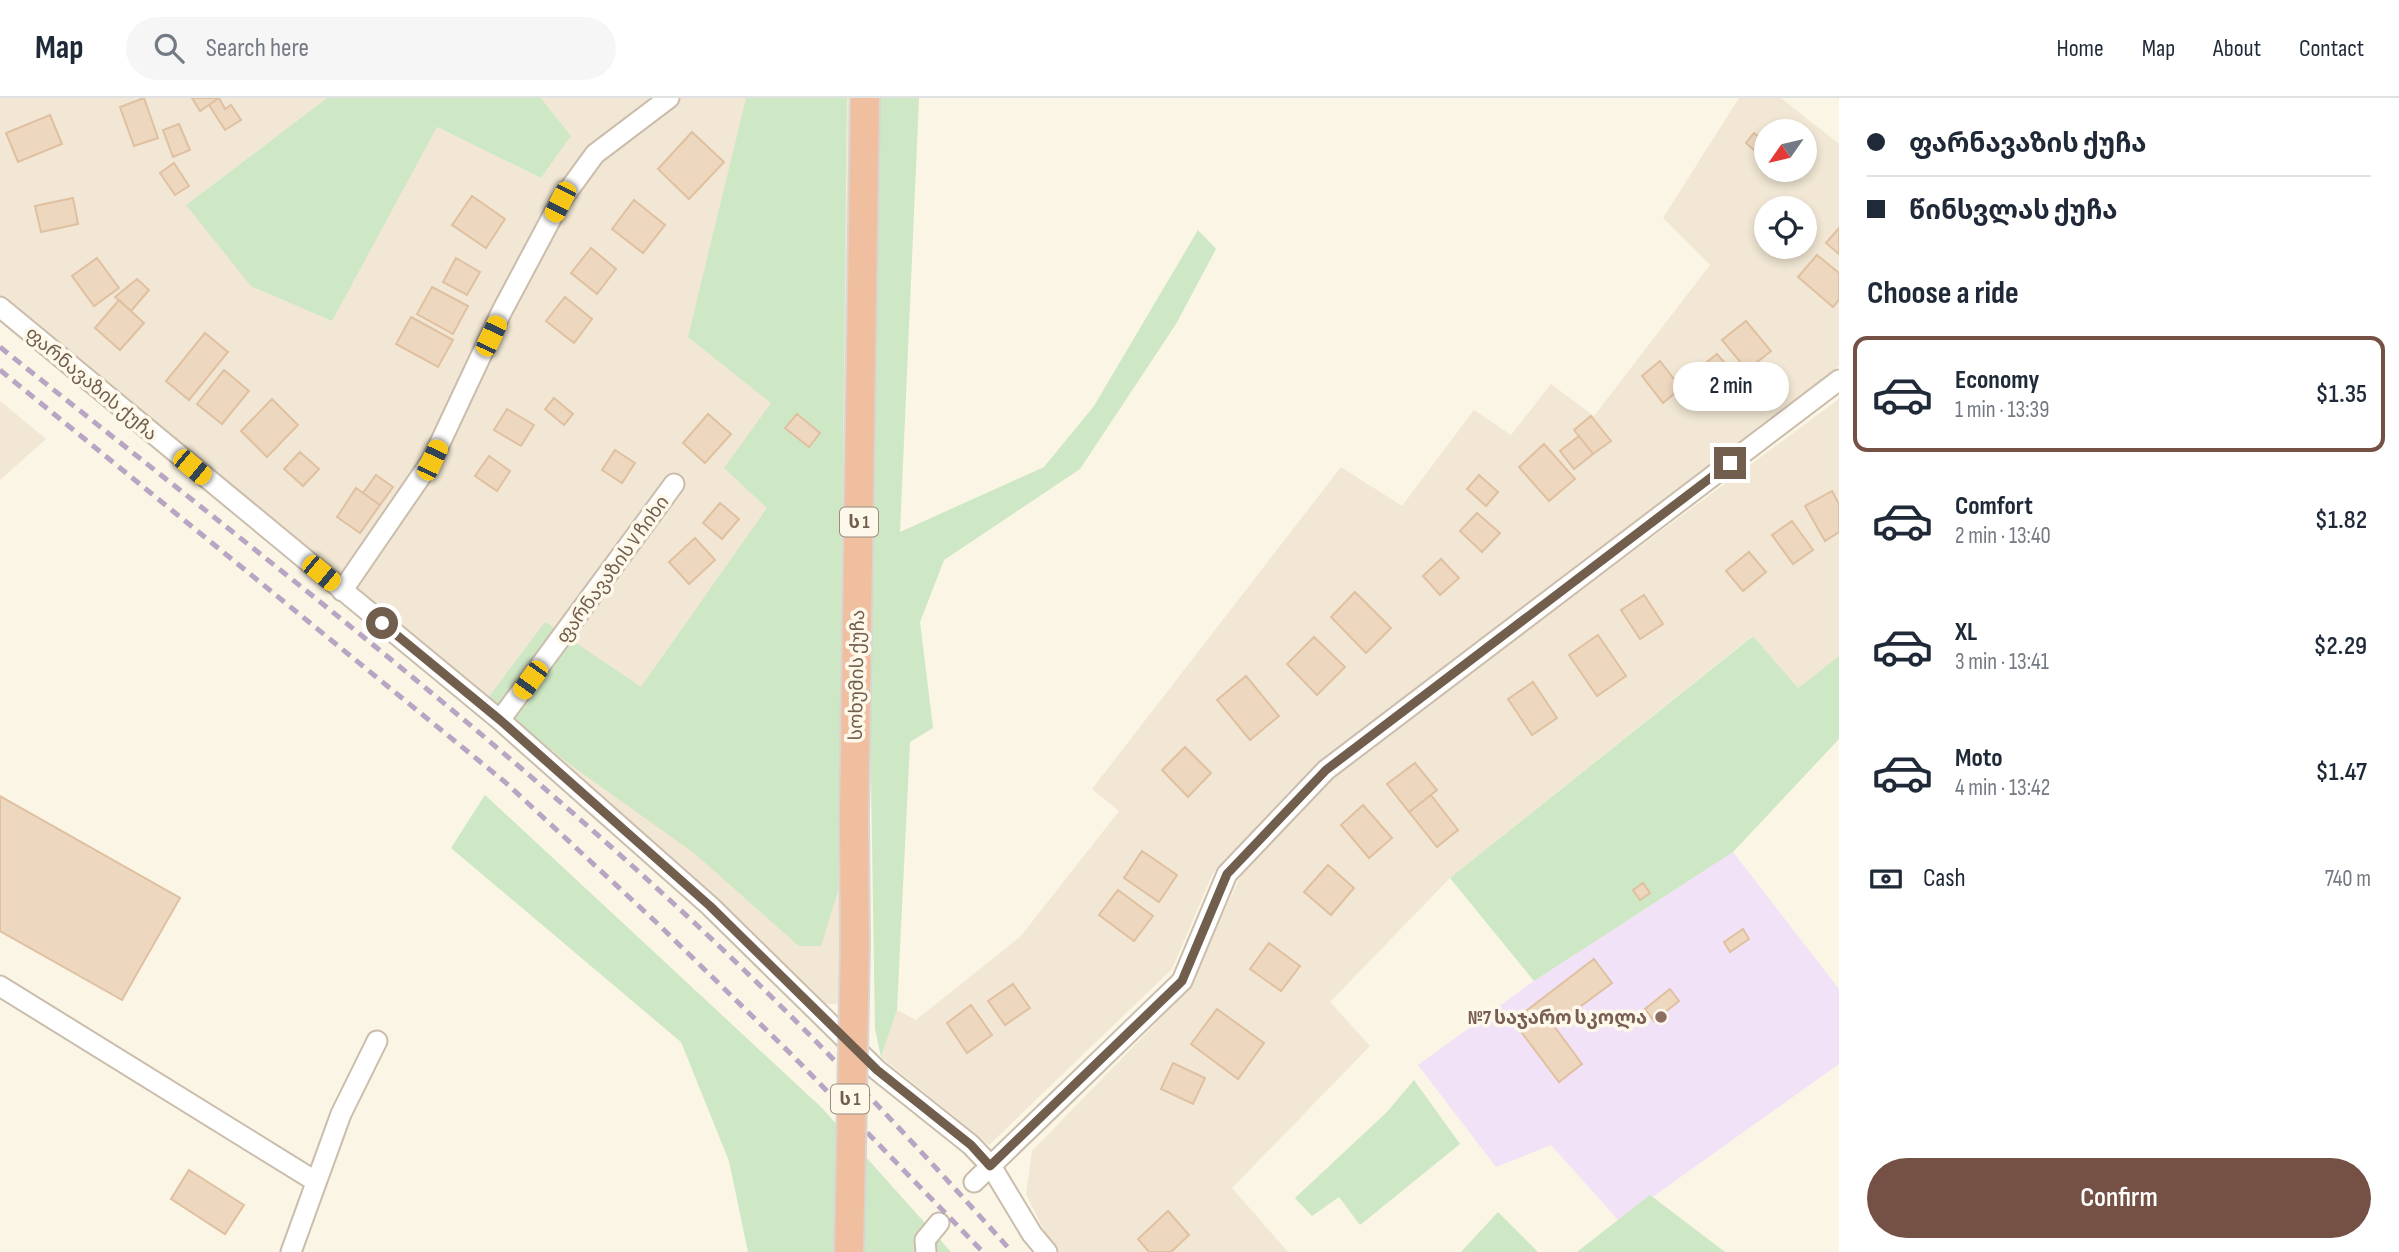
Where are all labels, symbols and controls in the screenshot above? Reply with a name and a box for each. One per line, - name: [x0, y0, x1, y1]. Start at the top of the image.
- search box: [126, 17, 616, 80]
- text: Map: [35, 28, 84, 68]
- icon: search: [150, 29, 188, 67]
- text: Search here: [206, 33, 309, 64]
- text: Home: [2056, 34, 2104, 63]
- text: Map: [2142, 34, 2175, 63]
- text: About: [2213, 34, 2261, 63]
- text: Contact: [2299, 34, 2364, 63]
- north arrow: [1754, 119, 1816, 182]
- map controls: [1754, 119, 1817, 259]
- text: ფარნავაზის ქუჩა: [1909, 129, 2147, 160]
- car: [542, 179, 579, 225]
- button: locate: [1754, 196, 1817, 259]
- text: წინსვლას ქუჩა: [1909, 196, 2118, 227]
- text: Choose a ride: [1867, 274, 2019, 313]
- car: [473, 313, 510, 359]
- street label: ფარნავაზის ქუჩა: [20, 322, 162, 446]
- callout: 2 min: [1672, 362, 1788, 410]
- icon: car: [1871, 363, 1934, 426]
- text: Economy: [1955, 365, 2039, 396]
- text: 2 min: [1709, 372, 1753, 400]
- text: $1.35: [2316, 379, 2367, 410]
- text: 1 min · 13:39: [1955, 396, 2049, 424]
- car: [414, 437, 451, 483]
- car: [170, 445, 215, 489]
- route end: [1714, 447, 1746, 479]
- icon: car: [1871, 489, 1934, 552]
- street label: ფარნავაზის V ჩიხი: [552, 491, 675, 648]
- text: Comfort: [1955, 491, 2033, 522]
- text: $1.82: [2315, 505, 2367, 536]
- road number: ს 1: [840, 508, 878, 536]
- text: 2 min · 13:40: [1955, 522, 2051, 550]
- car: [299, 551, 344, 595]
- route start: [366, 607, 398, 639]
- street label: სოხუმის ქუჩა: [845, 609, 870, 741]
- icon: car: [1871, 615, 1934, 678]
- text: XL: [1955, 617, 1977, 648]
- text: $2.29: [2313, 631, 2367, 662]
- text: 3 min · 13:41: [1955, 648, 2049, 676]
- car: [510, 657, 551, 703]
- icon: car: [1871, 741, 1934, 804]
- text: Moto: [1955, 743, 2003, 774]
- text: $1.47: [2316, 757, 2367, 788]
- text: 4 min · 13:42: [1955, 774, 2050, 802]
- icon: cash: [1867, 860, 1905, 898]
- text: Cash: [1923, 863, 1966, 894]
- text: 740 m: [2325, 865, 2371, 893]
- place label: №7 საჯარო სკოლა: [1468, 1007, 1647, 1030]
- marker: №7 საჯარო სკოლა: [1653, 1009, 1669, 1025]
- road number: ს 1: [831, 1084, 869, 1114]
- button: Confirm: [1867, 1158, 2371, 1238]

